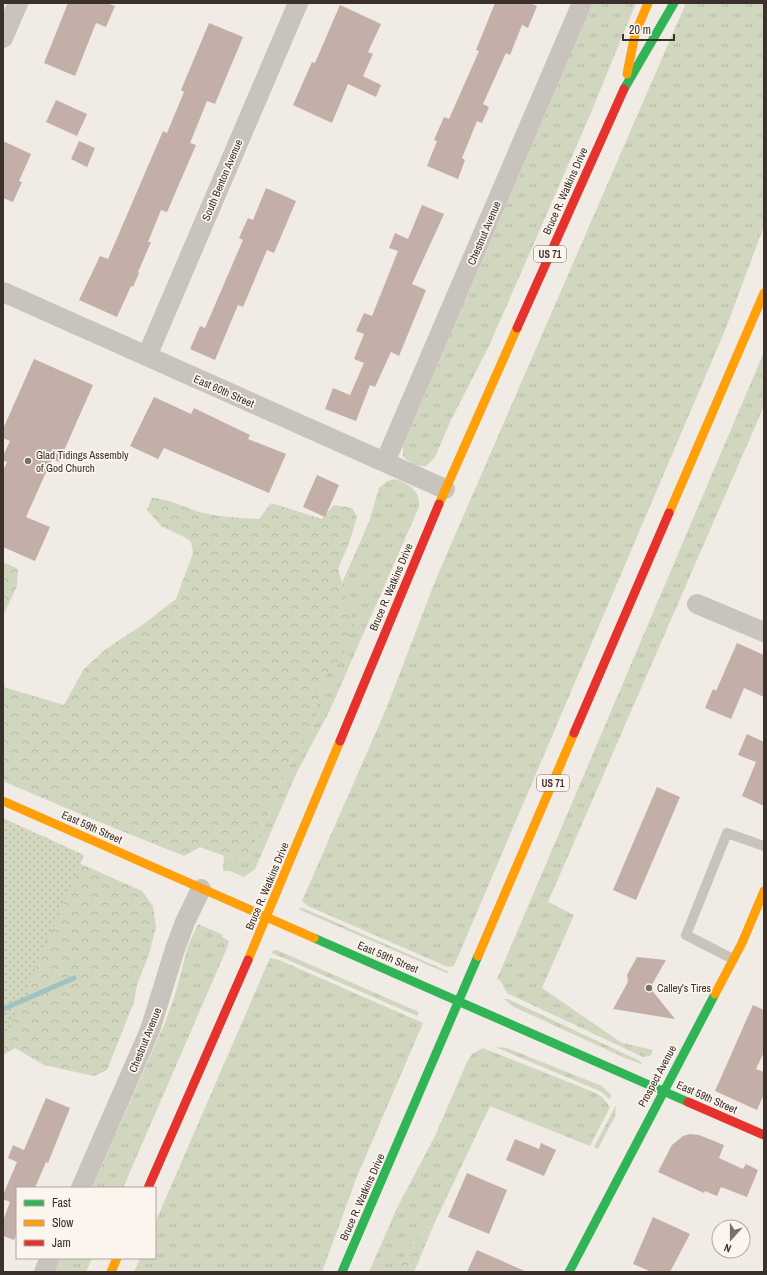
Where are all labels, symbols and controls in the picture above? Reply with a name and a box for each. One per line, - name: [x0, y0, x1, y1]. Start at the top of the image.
- scale bar: [623, 16, 674, 42]
- text: 20 m: [629, 22, 651, 38]
- street label: South Benton Avenue: [199, 137, 245, 223]
- street label: Bruce R. Watkins Drive: [540, 145, 590, 237]
- street label: Chestnut Avenue: [464, 199, 504, 267]
- road number: US 71: [534, 246, 566, 262]
- street label: East 60th Street: [192, 371, 257, 411]
- place label: Glad Tidings Assembly of God Church: [36, 448, 129, 475]
- marker: Glad Tidings Assembly of God Church: [23, 456, 33, 466]
- street label: Bruce R. Watkins Drive: [366, 541, 416, 633]
- road number: US 71: [537, 775, 569, 791]
- street label: East 59th Street: [60, 807, 125, 847]
- street label: Bruce R. Watkins Drive: [242, 840, 292, 932]
- street label: East 59th Street: [355, 938, 421, 976]
- place label: Calley's Tires: [657, 981, 711, 995]
- marker: Calley's Tires: [644, 983, 654, 993]
- street label: Chestnut Avenue: [126, 1006, 164, 1074]
- street label: Prospect Avenue: [635, 1043, 679, 1109]
- street label: East 59th Street: [675, 1077, 740, 1117]
- street label: Bruce R. Watkins Drive: [337, 1151, 387, 1243]
- legend: [16, 1187, 156, 1259]
- text: Fast: [52, 1195, 71, 1211]
- text: Slow: [52, 1215, 74, 1231]
- north arrow: [711, 1219, 751, 1259]
- text: Jam: [52, 1235, 71, 1251]
- text: N: [722, 1241, 733, 1256]

